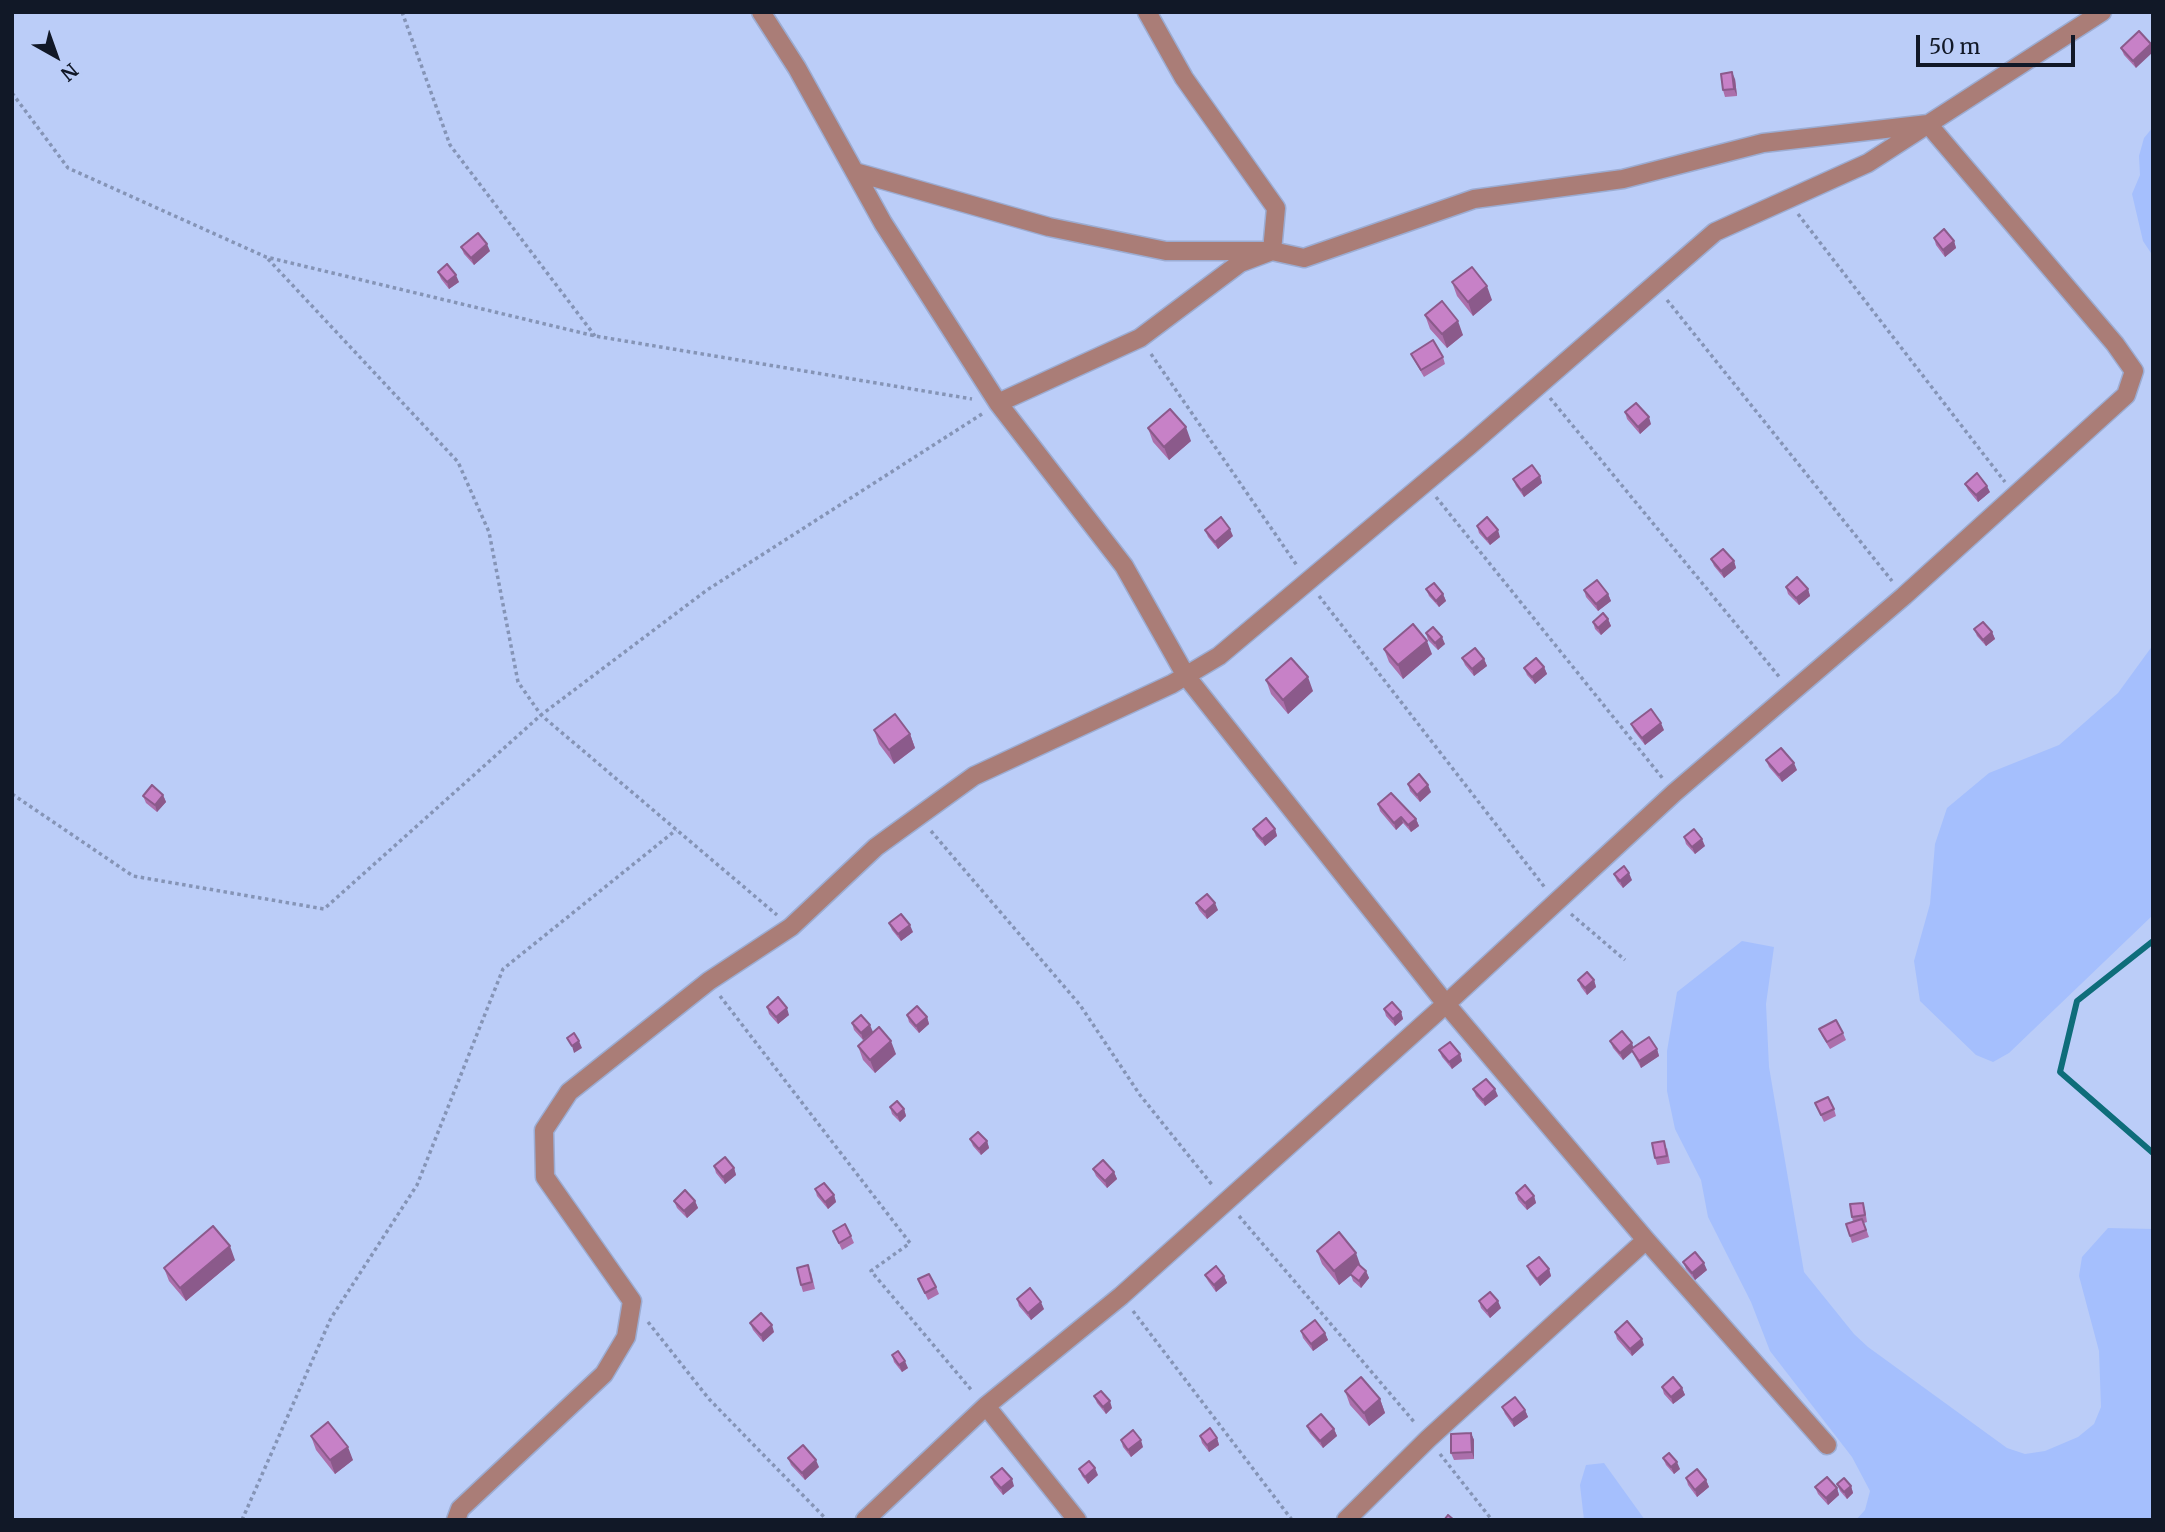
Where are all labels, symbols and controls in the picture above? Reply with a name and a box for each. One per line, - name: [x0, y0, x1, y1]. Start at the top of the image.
- north arrow: [21, 21, 91, 91]
- scale bar: [1920, 21, 2079, 65]
- text: 50 m: [1929, 33, 1980, 60]
- text: N: [56, 58, 83, 86]

